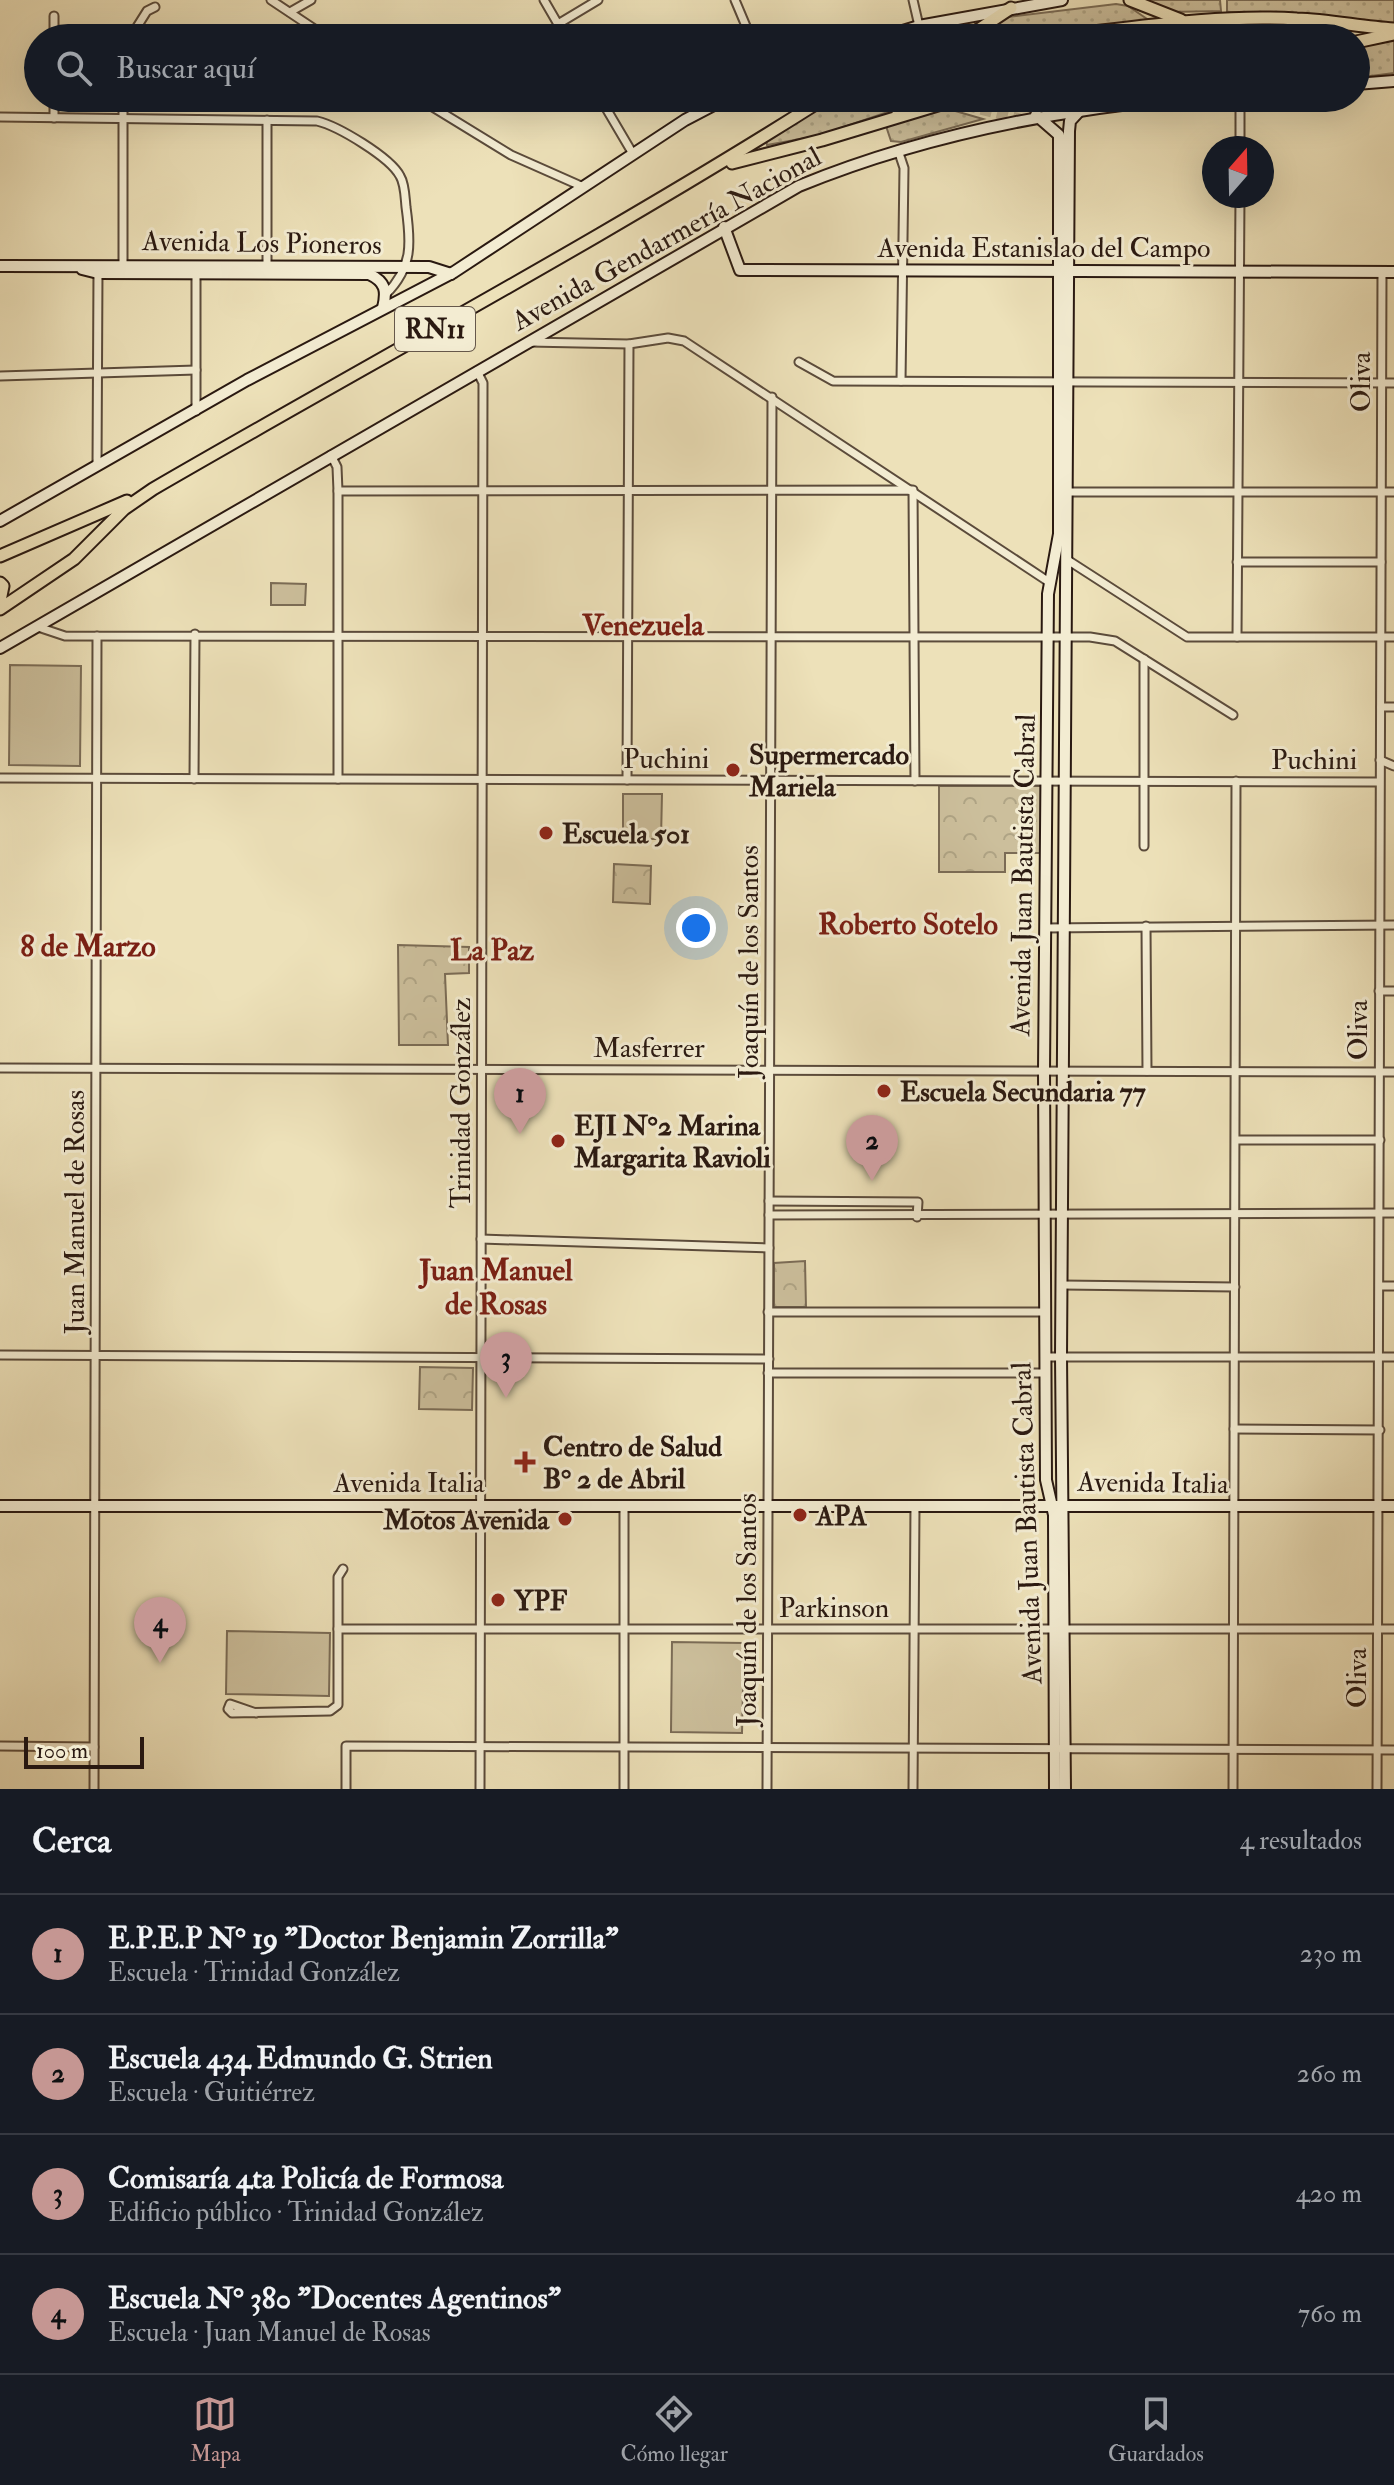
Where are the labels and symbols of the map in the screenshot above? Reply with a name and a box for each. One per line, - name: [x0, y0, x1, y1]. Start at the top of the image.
- north arrow: [1202, 136, 1274, 208]
- street label: Avenida Gendarmería Nacional: [505, 140, 828, 340]
- street label: Avenida Los Pioneros: [141, 224, 382, 263]
- street label: Avenida Estanislao del Campo: [876, 231, 1211, 266]
- road number: RN11: [395, 307, 475, 351]
- street label: Oliva: [1344, 351, 1379, 412]
- district label: Venezuela: [581, 607, 706, 644]
- street label: Avenida Juan Bautista Cabral: [1003, 714, 1044, 1037]
- place label: Supermercado Mariela: [748, 738, 909, 805]
- street label: Puchini: [623, 742, 709, 777]
- street label: Puchini: [1271, 743, 1357, 778]
- marker: Supermercado Mariela: [724, 761, 742, 779]
- place label: Escuela 501: [562, 817, 690, 852]
- marker: Escuela 501: [537, 824, 555, 842]
- street label: Joaquín de los Santos: [732, 845, 767, 1080]
- district label: Roberto Sotelo: [818, 906, 998, 943]
- your location: [676, 908, 716, 948]
- district label: 8 de Marzo: [20, 928, 156, 965]
- district label: La Paz: [450, 932, 535, 969]
- street label: Trinidad González: [444, 997, 479, 1209]
- street label: Oliva: [1341, 999, 1376, 1060]
- street label: Masferrer: [593, 1031, 705, 1066]
- pin: 1: [494, 1068, 546, 1134]
- place label: Escuela Secundaria 77: [900, 1075, 1146, 1110]
- marker: Escuela Secundaria 77: [875, 1082, 893, 1100]
- street label: Juan Manuel de Rosas: [58, 1090, 93, 1335]
- place label: EJI N°2 Marina Margarita Ravioli: [573, 1109, 771, 1176]
- pin: 2: [846, 1115, 898, 1181]
- marker: EJI N°2 Marina Margarita Ravioli: [549, 1132, 567, 1150]
- district label: Juan Manuel de Rosas: [417, 1252, 573, 1323]
- pin: 3: [480, 1332, 532, 1398]
- street label: Avenida Juan Bautista Cabral: [1004, 1361, 1051, 1686]
- place label: Centro de Salud B° 2 de Abril: [543, 1430, 722, 1497]
- marker: Centro de Salud B° 2 de Abril: [514, 1451, 536, 1473]
- street label: Avenida Italia: [1076, 1465, 1229, 1502]
- street label: Avenida Italia: [332, 1466, 485, 1501]
- street label: Joaquín de los Santos: [730, 1493, 765, 1728]
- place label: APA: [815, 1499, 867, 1534]
- place label: Motos Avenida: [382, 1503, 550, 1538]
- marker: APA: [791, 1506, 809, 1524]
- marker: Motos Avenida: [556, 1510, 574, 1528]
- place label: YPF: [513, 1584, 568, 1619]
- marker: YPF: [489, 1591, 507, 1609]
- street label: Parkinson: [779, 1591, 889, 1626]
- pin: 4: [134, 1597, 186, 1663]
- street label: Oliva: [1340, 1647, 1375, 1708]
- scale bar: [24, 1733, 144, 1769]

